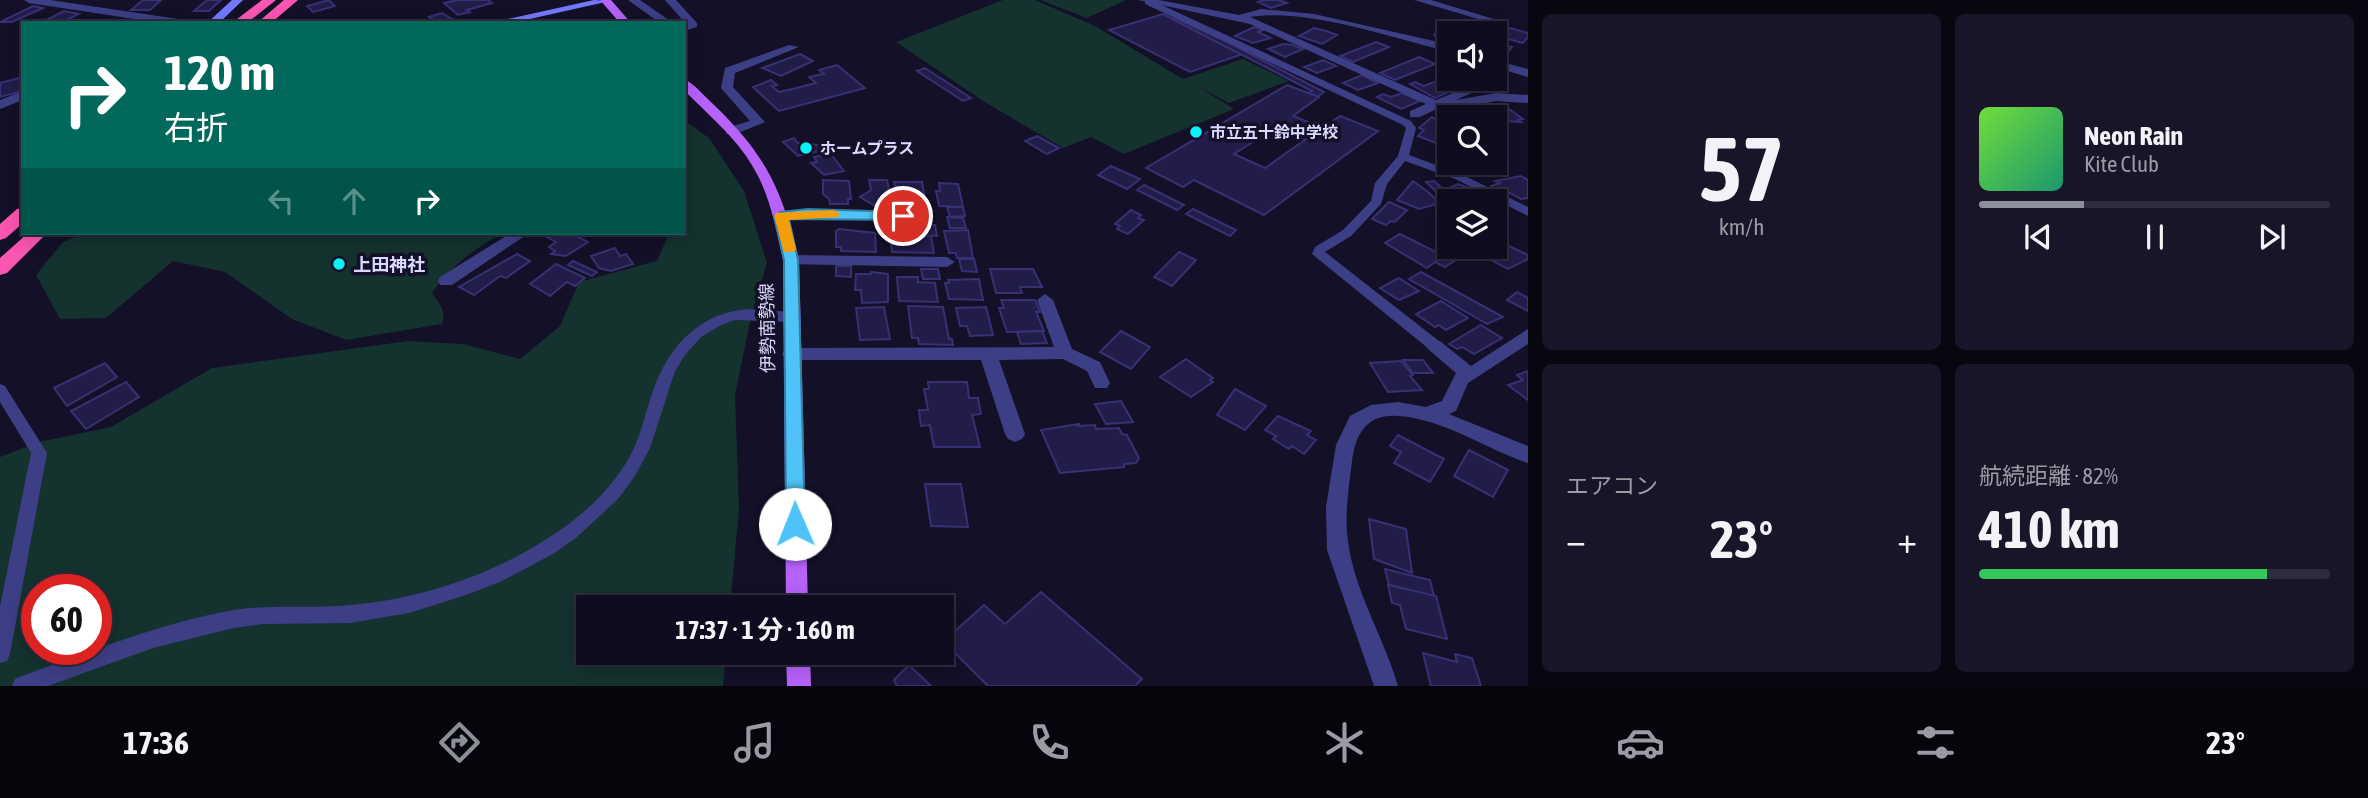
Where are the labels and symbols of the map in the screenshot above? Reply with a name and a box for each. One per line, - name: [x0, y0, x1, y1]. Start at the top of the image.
- place label: 市立五十鈴中学校: [1210, 123, 1338, 141]
- marker: 市立五十鈴中学校: [1188, 124, 1204, 140]
- place label: ホームプラス: [820, 139, 914, 157]
- marker: ホームプラス: [798, 140, 814, 156]
- pin: [873, 186, 933, 246]
- place label: 上田神社: [353, 254, 425, 275]
- marker: 上田神社: [331, 256, 347, 272]
- street label: 伊勢南勢線: [756, 283, 778, 373]
- position arrow: [758, 487, 832, 561]
- speed limit sign: 60: [21, 574, 112, 665]

